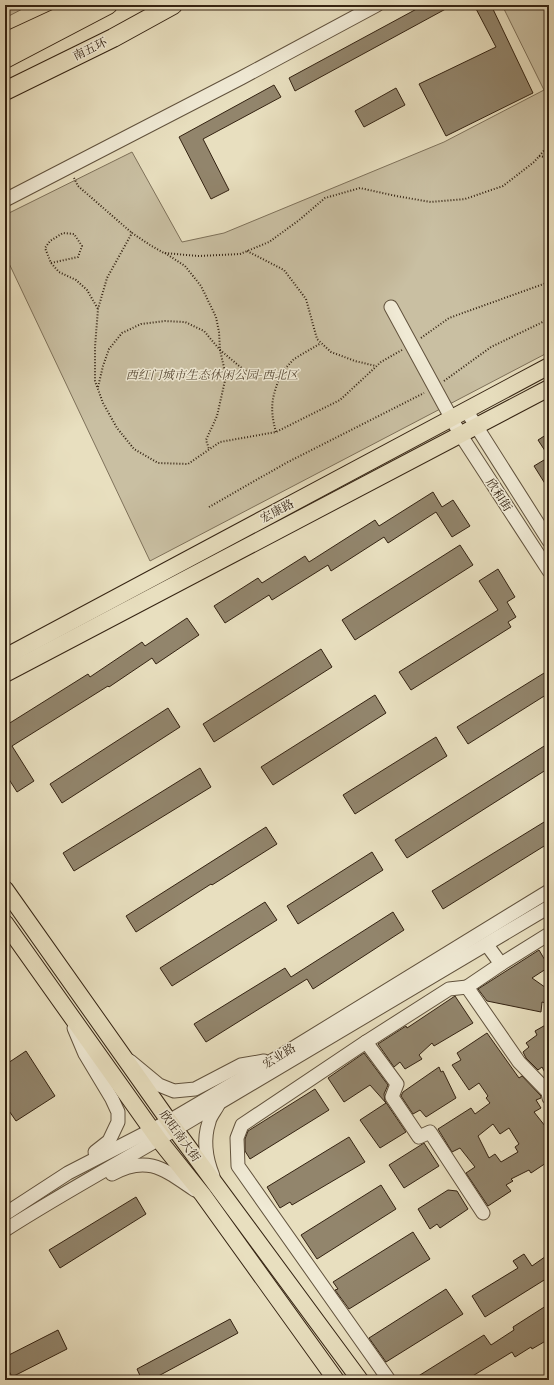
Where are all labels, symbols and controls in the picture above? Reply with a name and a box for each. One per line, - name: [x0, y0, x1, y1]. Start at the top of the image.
- street label: 南五环: [71, 35, 109, 63]
- park label: 西红门城市生态休闲公园-西北区: [126, 368, 300, 382]
- street label: 欣和街: [483, 476, 515, 515]
- street label: 宏康路: [258, 496, 296, 526]
- street label: 宏业路: [260, 1041, 298, 1071]
- street label: 欣旺南大街: [157, 1108, 204, 1165]

